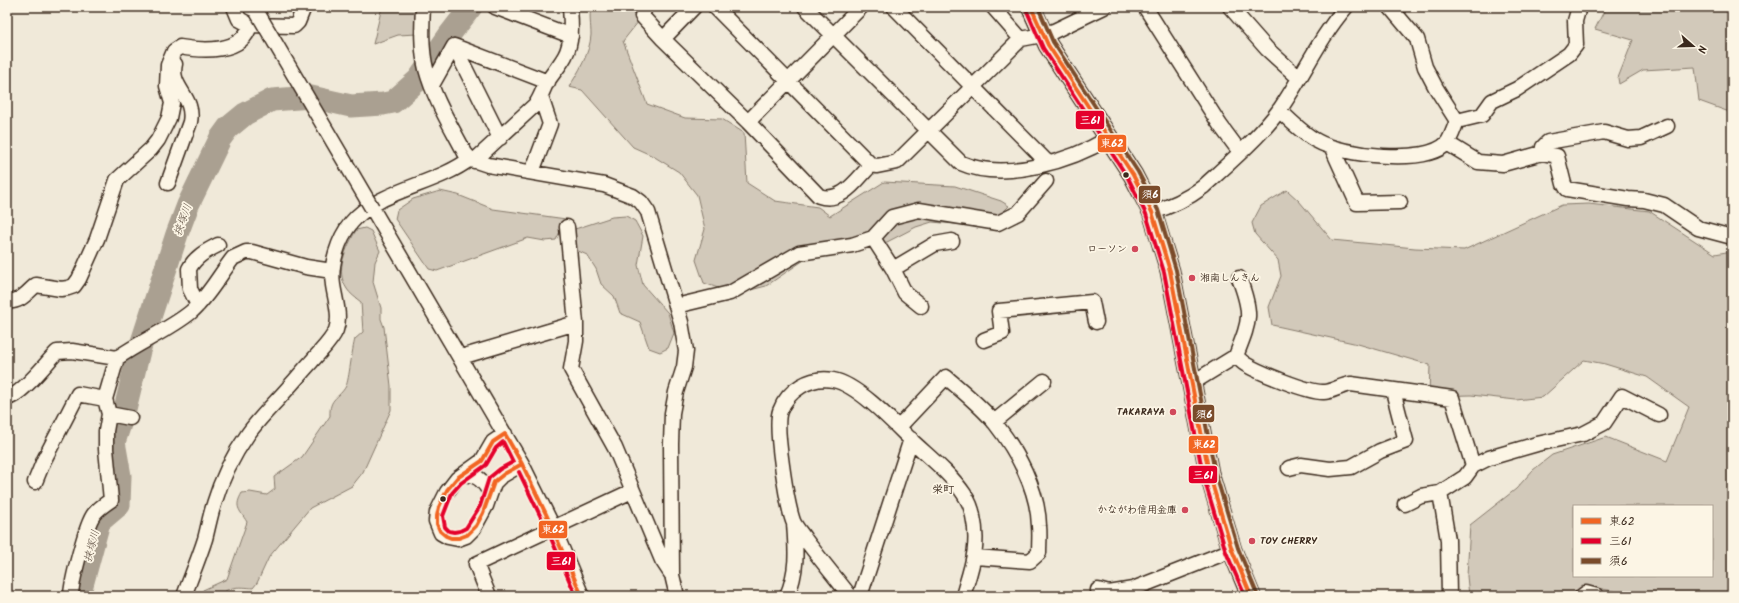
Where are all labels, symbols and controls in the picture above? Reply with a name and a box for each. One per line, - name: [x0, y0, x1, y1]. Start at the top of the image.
- north arrow: [1673, 26, 1713, 66]
- text: N: [1692, 43, 1711, 55]
- line badge: 三61: [1075, 110, 1105, 130]
- text: 三61: [1080, 112, 1101, 130]
- line badge: 東62: [1097, 134, 1127, 153]
- text: 東62: [1100, 135, 1124, 153]
- unlabelled marker: [1121, 170, 1131, 180]
- line badge: 須6: [1138, 185, 1161, 204]
- text: 須6: [1142, 186, 1159, 204]
- water label: 挟塚川: [169, 201, 197, 239]
- place label: ローソン: [1087, 241, 1127, 257]
- marker: ローソン: [1130, 244, 1140, 254]
- place label: 湘南しんきん: [1200, 270, 1260, 286]
- marker: 湘南しんきん: [1187, 273, 1197, 283]
- place label: TAKARAYA: [1117, 404, 1165, 420]
- line badge: 須6: [1192, 404, 1215, 423]
- text: 須6: [1196, 406, 1213, 424]
- marker: TAKARAYA: [1168, 407, 1178, 417]
- line badge: 東62: [1188, 435, 1219, 454]
- text: 東62: [1192, 436, 1216, 454]
- line badge: 三61: [1188, 465, 1218, 484]
- text: 三61: [1193, 467, 1214, 485]
- district label: 栄町: [932, 481, 955, 499]
- unlabelled marker: [438, 494, 448, 504]
- place label: かながわ信用金庫: [1097, 502, 1177, 518]
- marker: かながわ信用金庫: [1180, 505, 1190, 515]
- legend: [1573, 505, 1713, 577]
- text: 東62: [1609, 512, 1635, 531]
- line badge: 東62: [538, 520, 568, 539]
- text: 東62: [541, 521, 565, 539]
- water label: 挟塚川: [79, 528, 105, 564]
- text: 三61: [1609, 532, 1632, 551]
- place label: TOY CHERRY: [1260, 533, 1318, 549]
- marker: TOY CHERRY: [1247, 536, 1257, 546]
- line badge: 三61: [546, 551, 576, 571]
- text: 須6: [1609, 552, 1628, 571]
- text: 三61: [551, 553, 572, 571]

